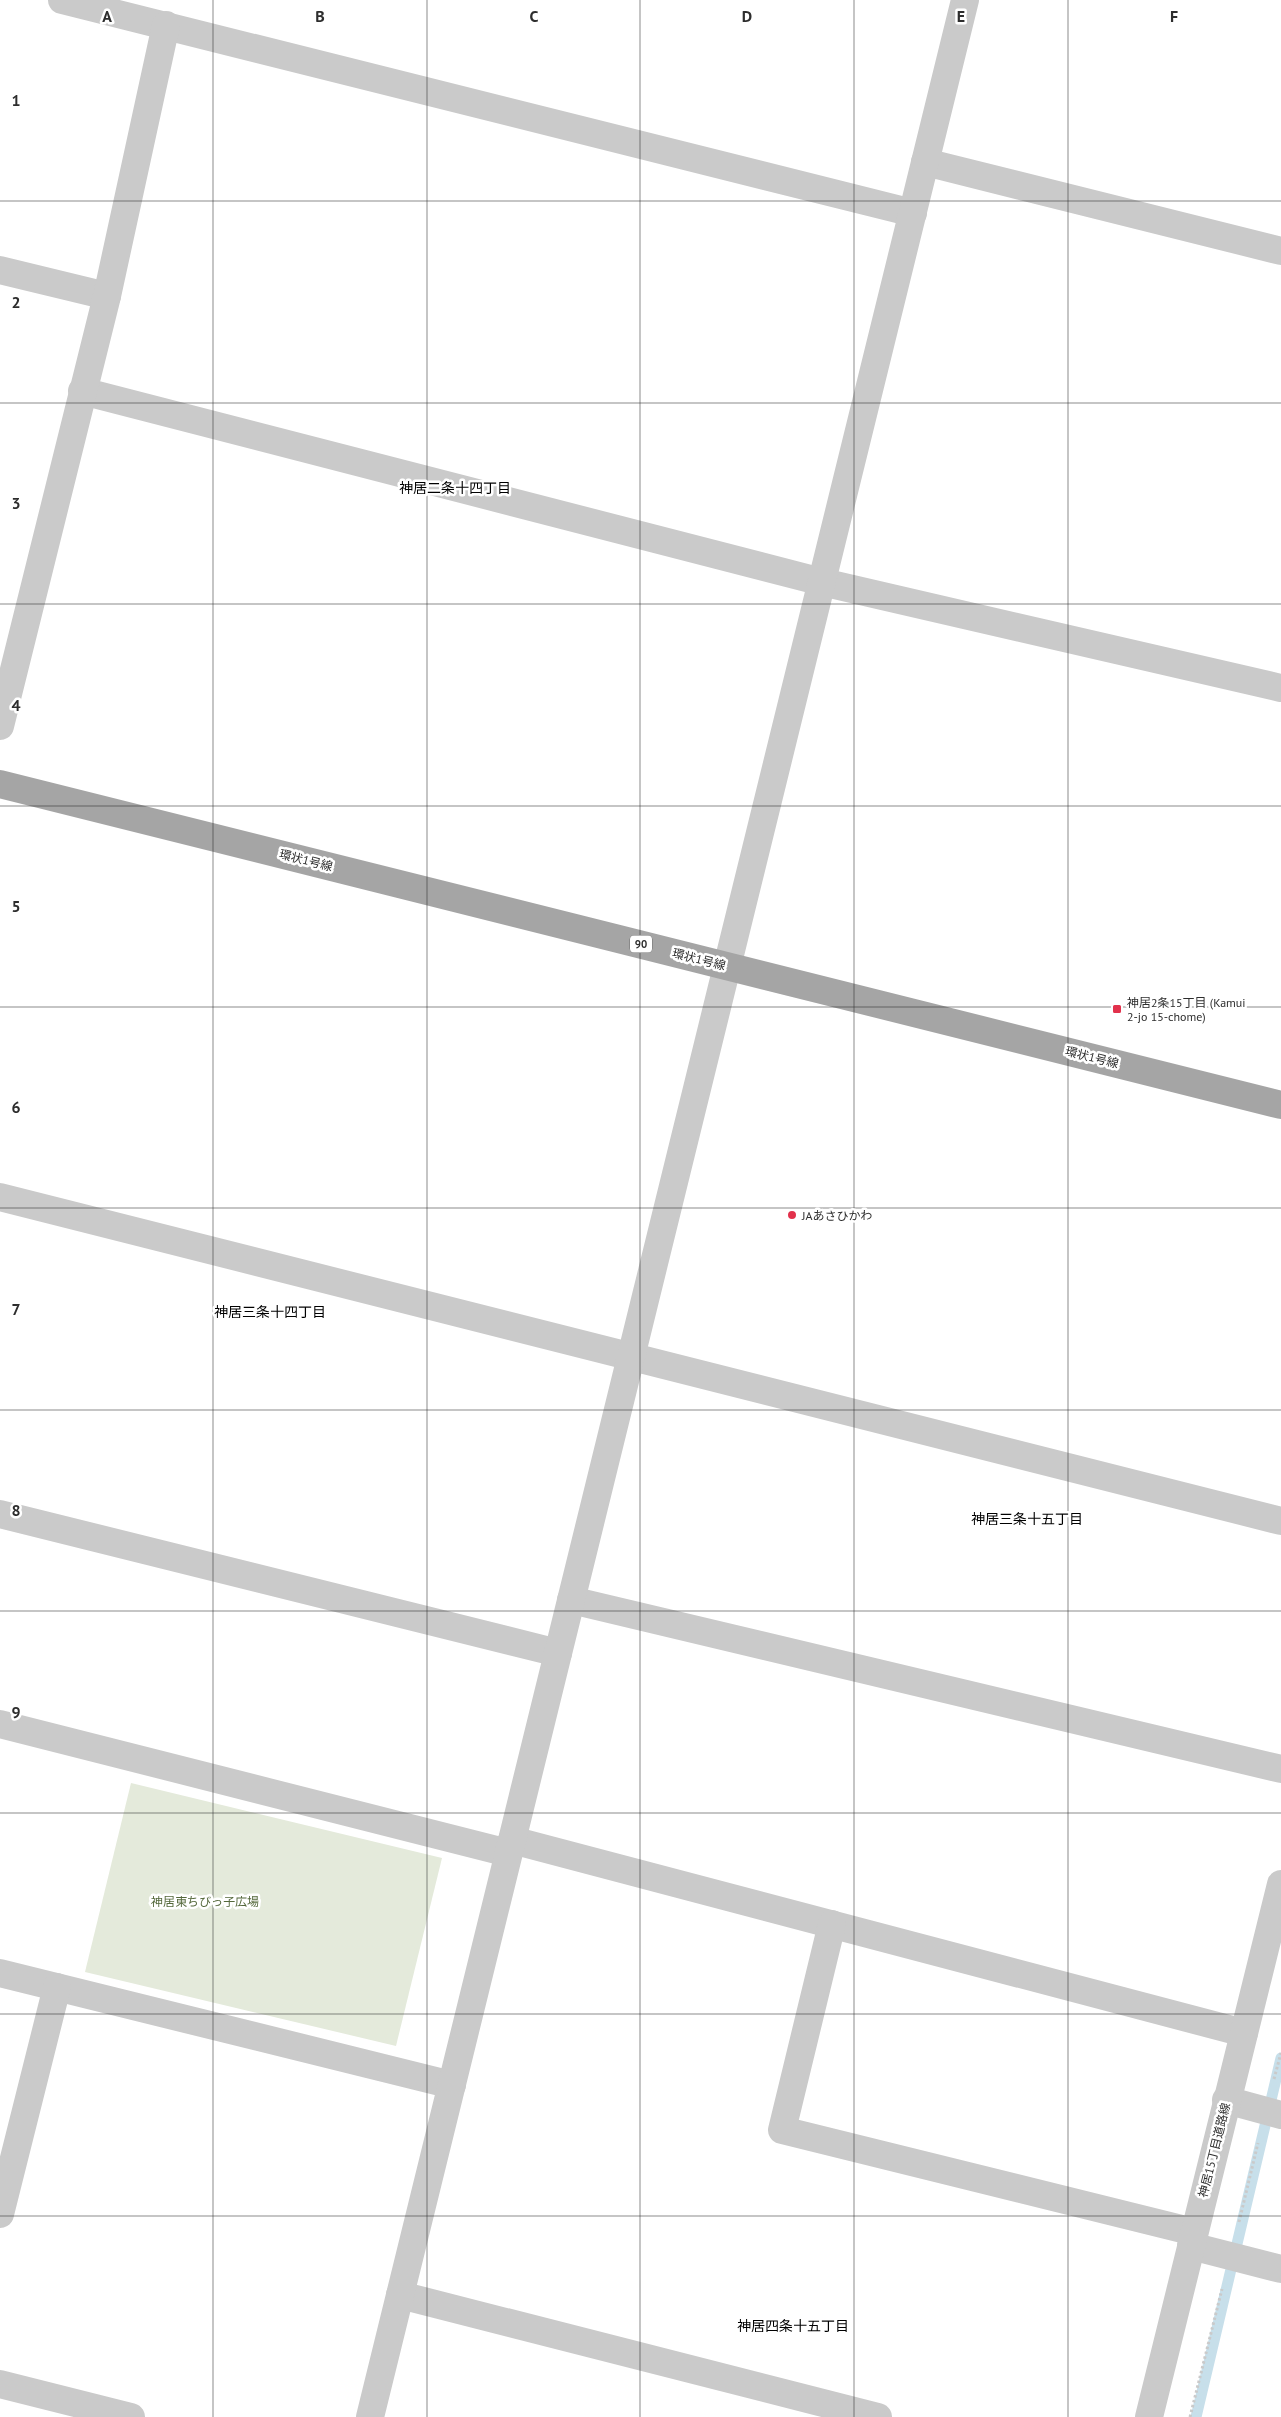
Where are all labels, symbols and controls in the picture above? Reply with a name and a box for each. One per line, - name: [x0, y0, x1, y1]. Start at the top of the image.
- text: A: [102, 6, 112, 26]
- text: B: [315, 6, 325, 26]
- text: C: [530, 6, 539, 26]
- text: D: [742, 6, 752, 26]
- text: E: [957, 6, 965, 26]
- text: F: [1170, 6, 1178, 26]
- text: 1: [11, 90, 21, 110]
- text: 2: [11, 292, 21, 312]
- district label: 神居二条十四丁目: [399, 479, 511, 497]
- text: 3: [11, 493, 21, 513]
- text: 4: [11, 695, 21, 715]
- street label: 環状1号線: [278, 846, 334, 874]
- text: 5: [11, 896, 21, 916]
- road number: 90: [630, 936, 652, 952]
- street label: 環状1号線: [671, 945, 727, 973]
- place label: 神居2条15丁目 (Kamui 2-jo 15-chome): [1127, 995, 1246, 1024]
- marker: 神居2条15丁目 (Kamui 2-jo 15-chome): [1111, 1003, 1123, 1015]
- street label: 環状1号線: [1064, 1043, 1120, 1071]
- text: 6: [11, 1097, 21, 1117]
- place label: JAあさひかわ: [801, 1208, 873, 1223]
- marker: JAあさひかわ: [786, 1209, 798, 1221]
- text: 7: [11, 1299, 21, 1319]
- district label: 神居三条十四丁目: [214, 1303, 326, 1321]
- text: 8: [11, 1500, 21, 1520]
- district label: 神居三条十五丁目: [971, 1510, 1083, 1528]
- text: 9: [11, 1702, 21, 1722]
- park label: 神居東ちびっ子広場: [151, 1894, 259, 1909]
- street label: 神居15丁目道路線: [1195, 2101, 1233, 2199]
- district label: 神居四条十五丁目: [737, 2317, 849, 2335]

